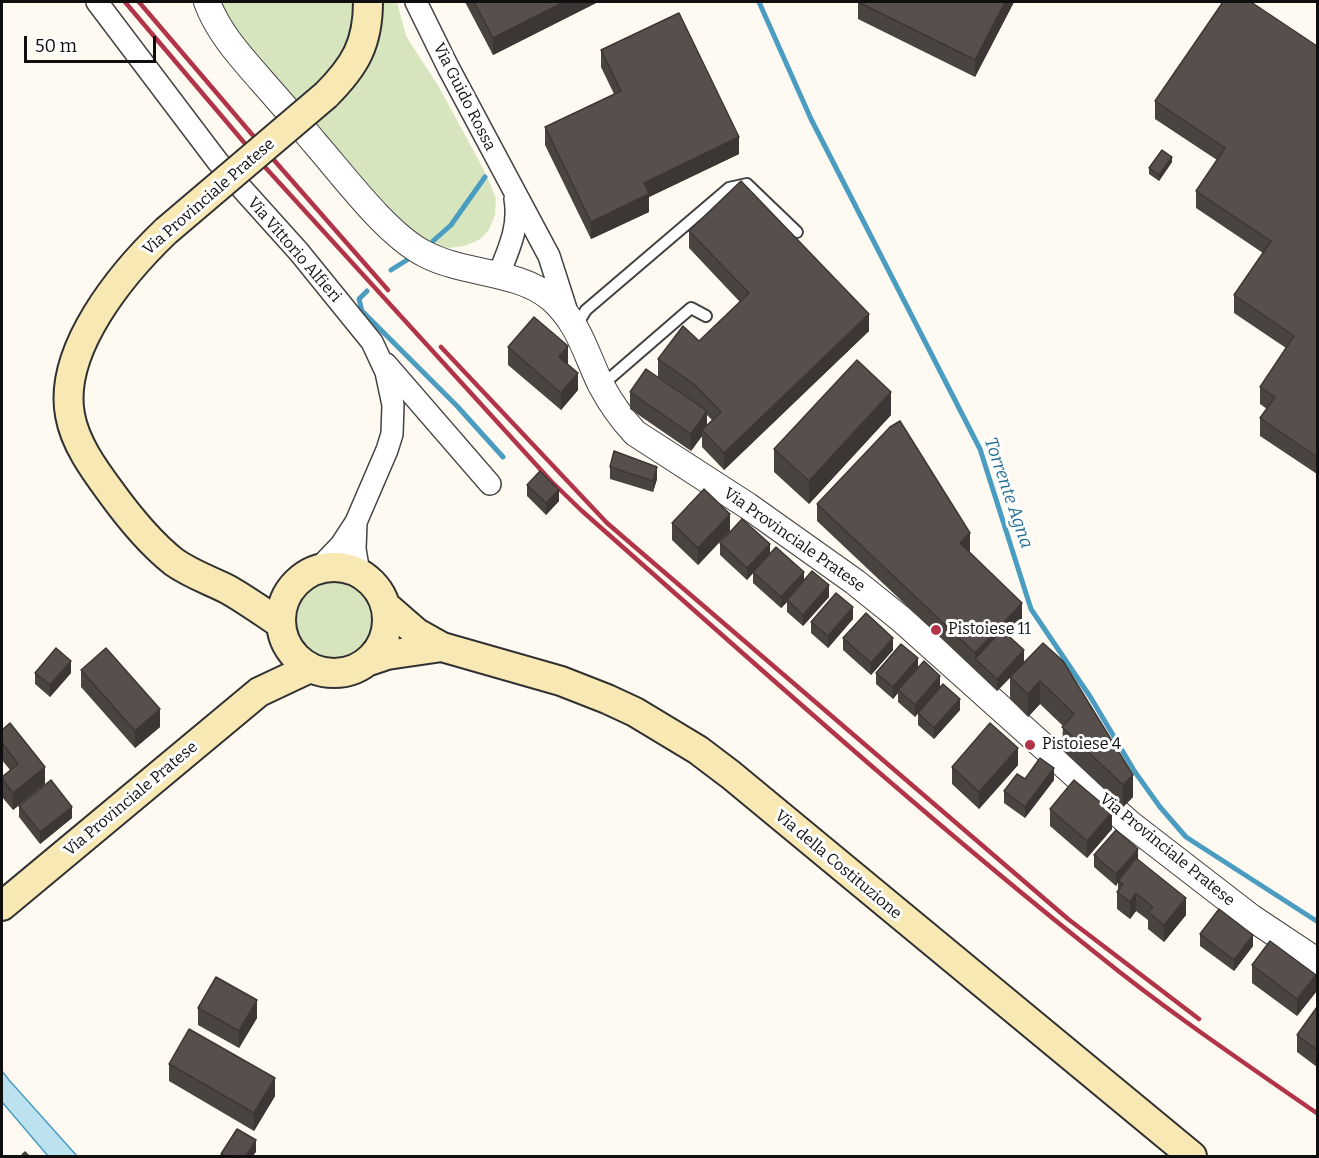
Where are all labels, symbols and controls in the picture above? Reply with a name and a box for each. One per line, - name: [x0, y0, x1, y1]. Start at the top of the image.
- scale bar: [27, 24, 159, 62]
- text: 50 m: [35, 35, 77, 57]
- street label: Via Guido Rossa: [429, 40, 499, 154]
- street label: Via Provinciale Pratese: [139, 135, 279, 259]
- street label: Via Vittorio Alfieri: [243, 193, 345, 307]
- water label: Torrente Agna: [979, 435, 1037, 551]
- street label: Via Provinciale Pratese: [720, 484, 868, 596]
- place label: Pistoiese 11: [948, 620, 1031, 640]
- marker: Pistoiese 11: [929, 623, 943, 637]
- place label: Pistoiese 4: [1042, 735, 1121, 755]
- street label: Via Provinciale Pratese: [60, 738, 202, 860]
- marker: Pistoiese 4: [1023, 738, 1037, 752]
- street label: Via Provinciale Pratese: [1096, 790, 1238, 910]
- street label: Via della Costituzione: [771, 806, 905, 924]

